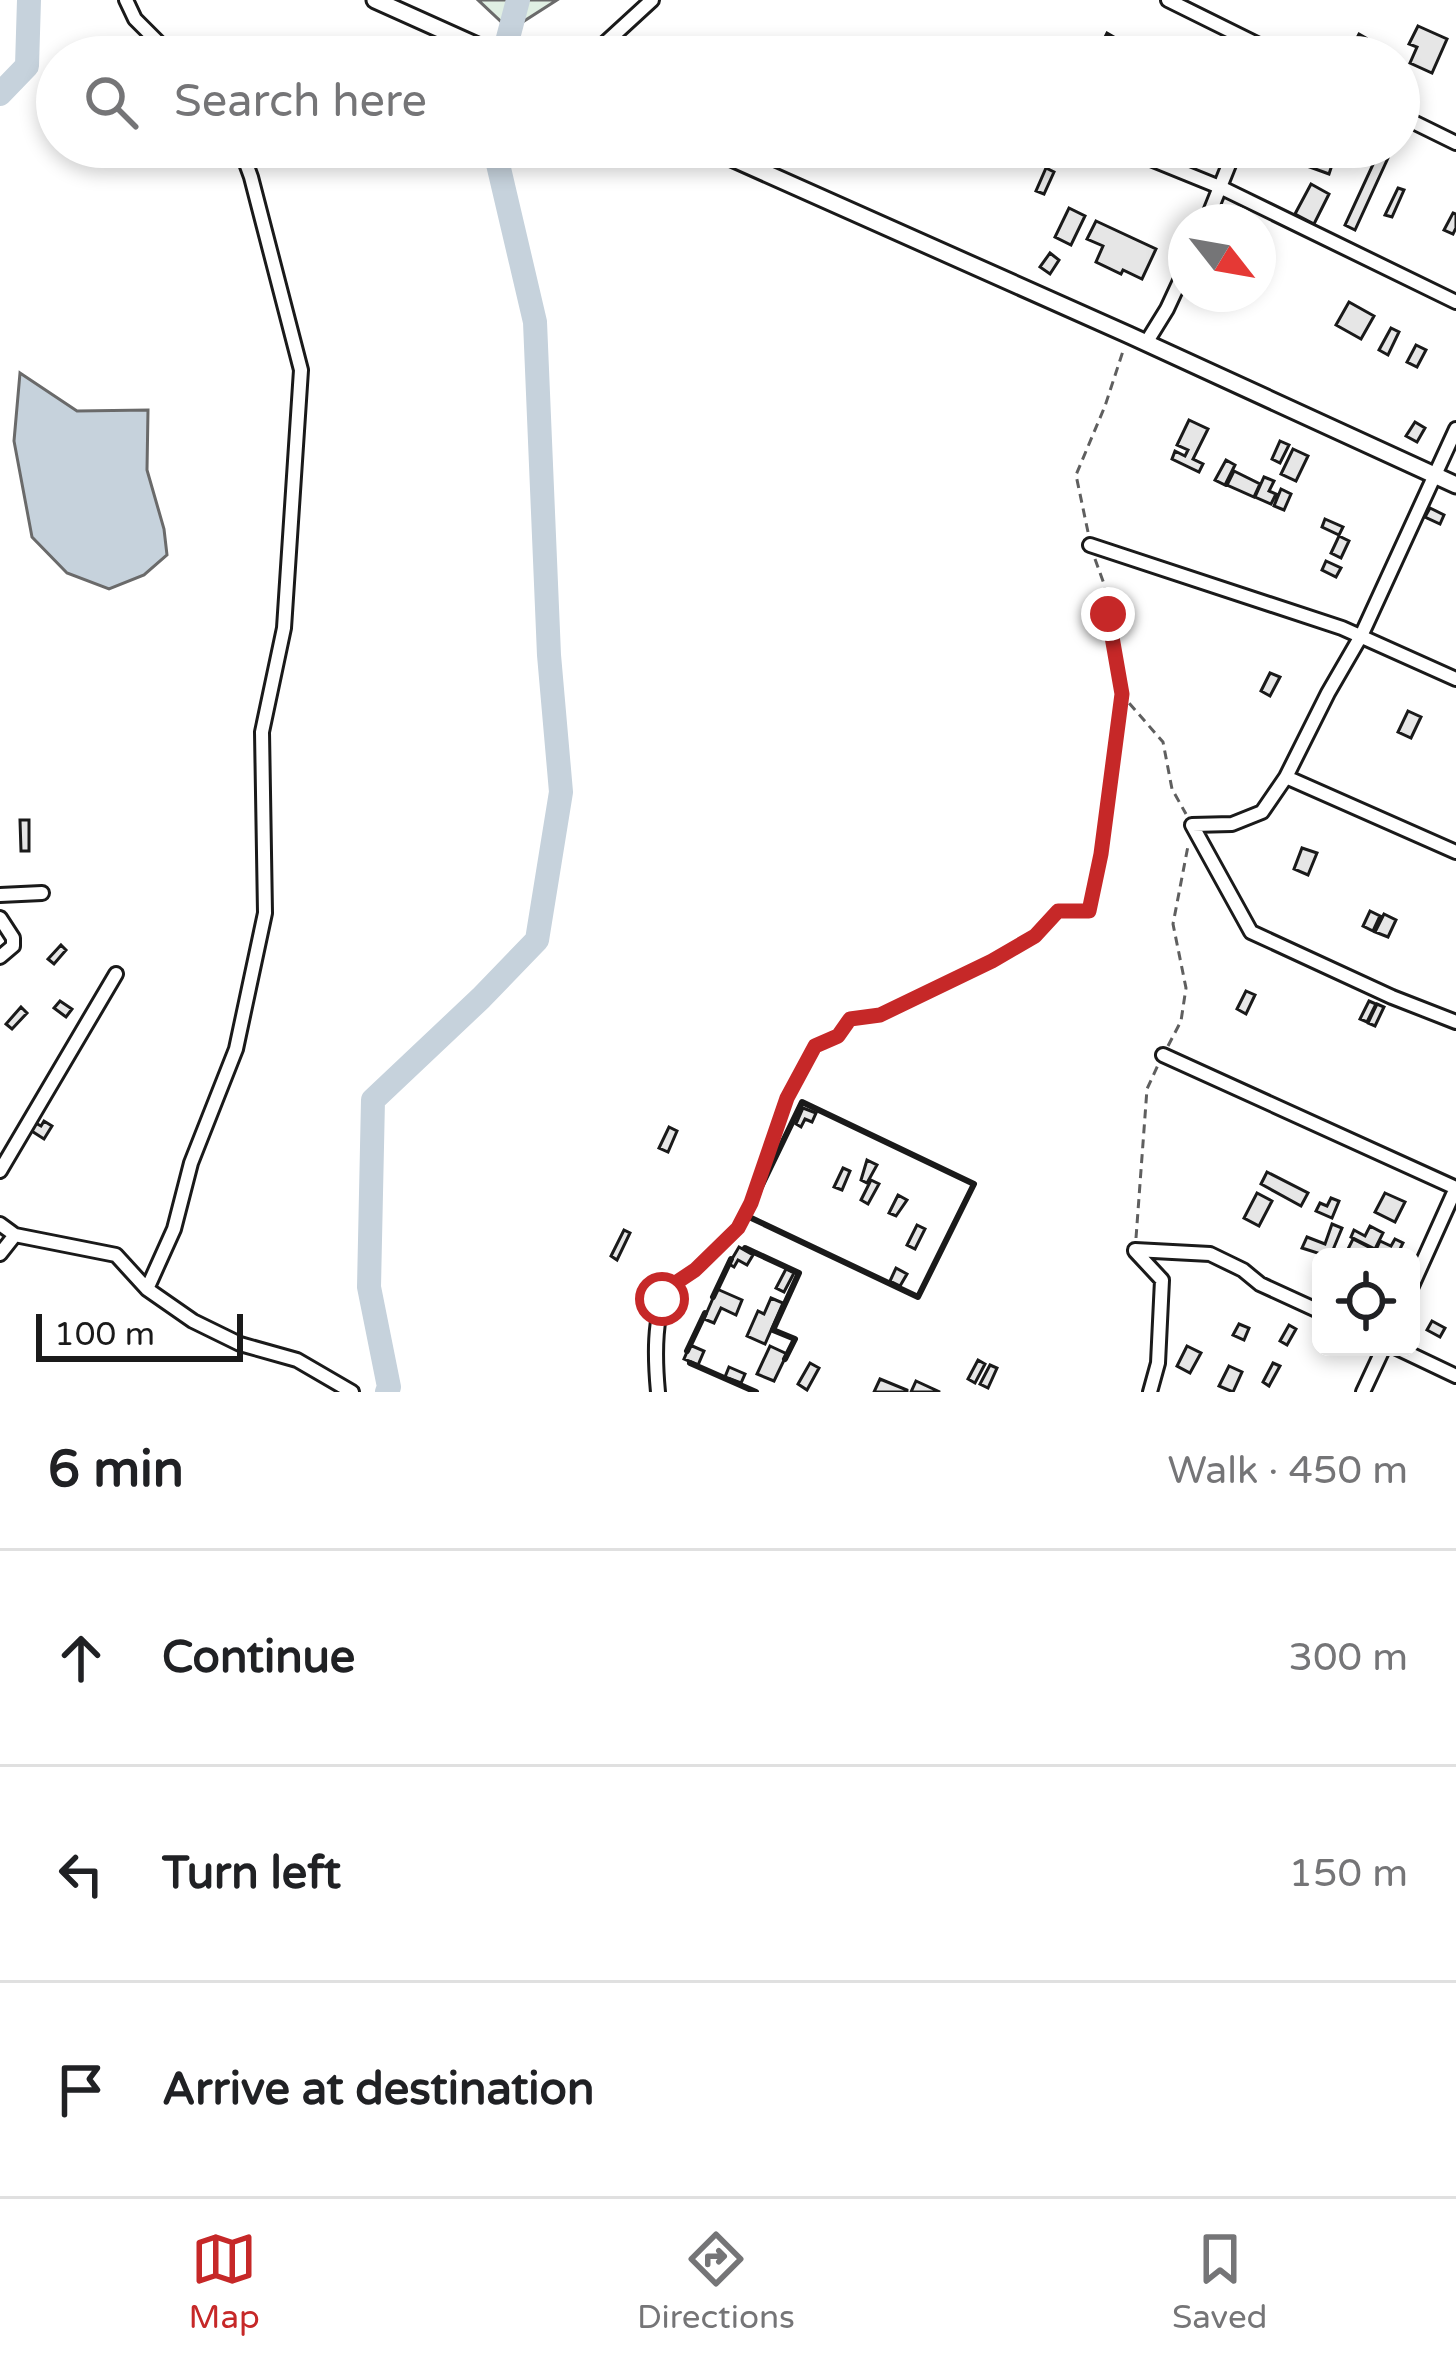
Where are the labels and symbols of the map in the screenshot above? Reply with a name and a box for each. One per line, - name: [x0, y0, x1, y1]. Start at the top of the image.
- north arrow: [1168, 204, 1276, 312]
- route end: [1081, 587, 1135, 641]
- route start: [635, 1272, 689, 1326]
- scale bar: [36, 1308, 243, 1361]

